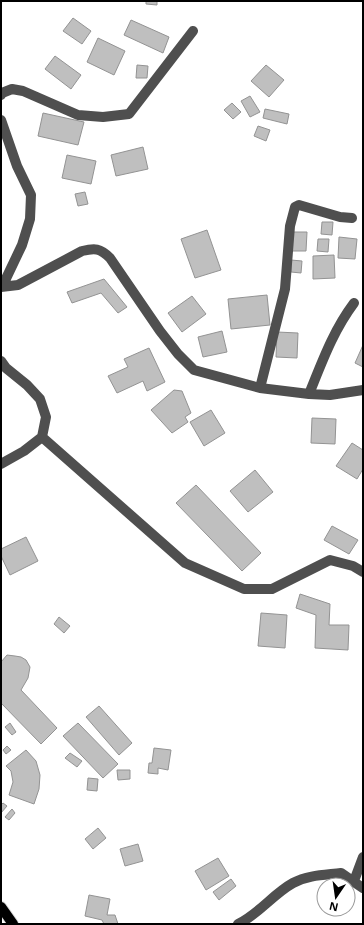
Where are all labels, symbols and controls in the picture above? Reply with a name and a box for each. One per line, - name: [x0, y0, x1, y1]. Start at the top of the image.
- north arrow: [316, 877, 356, 917]
- text: N: [328, 899, 340, 916]

